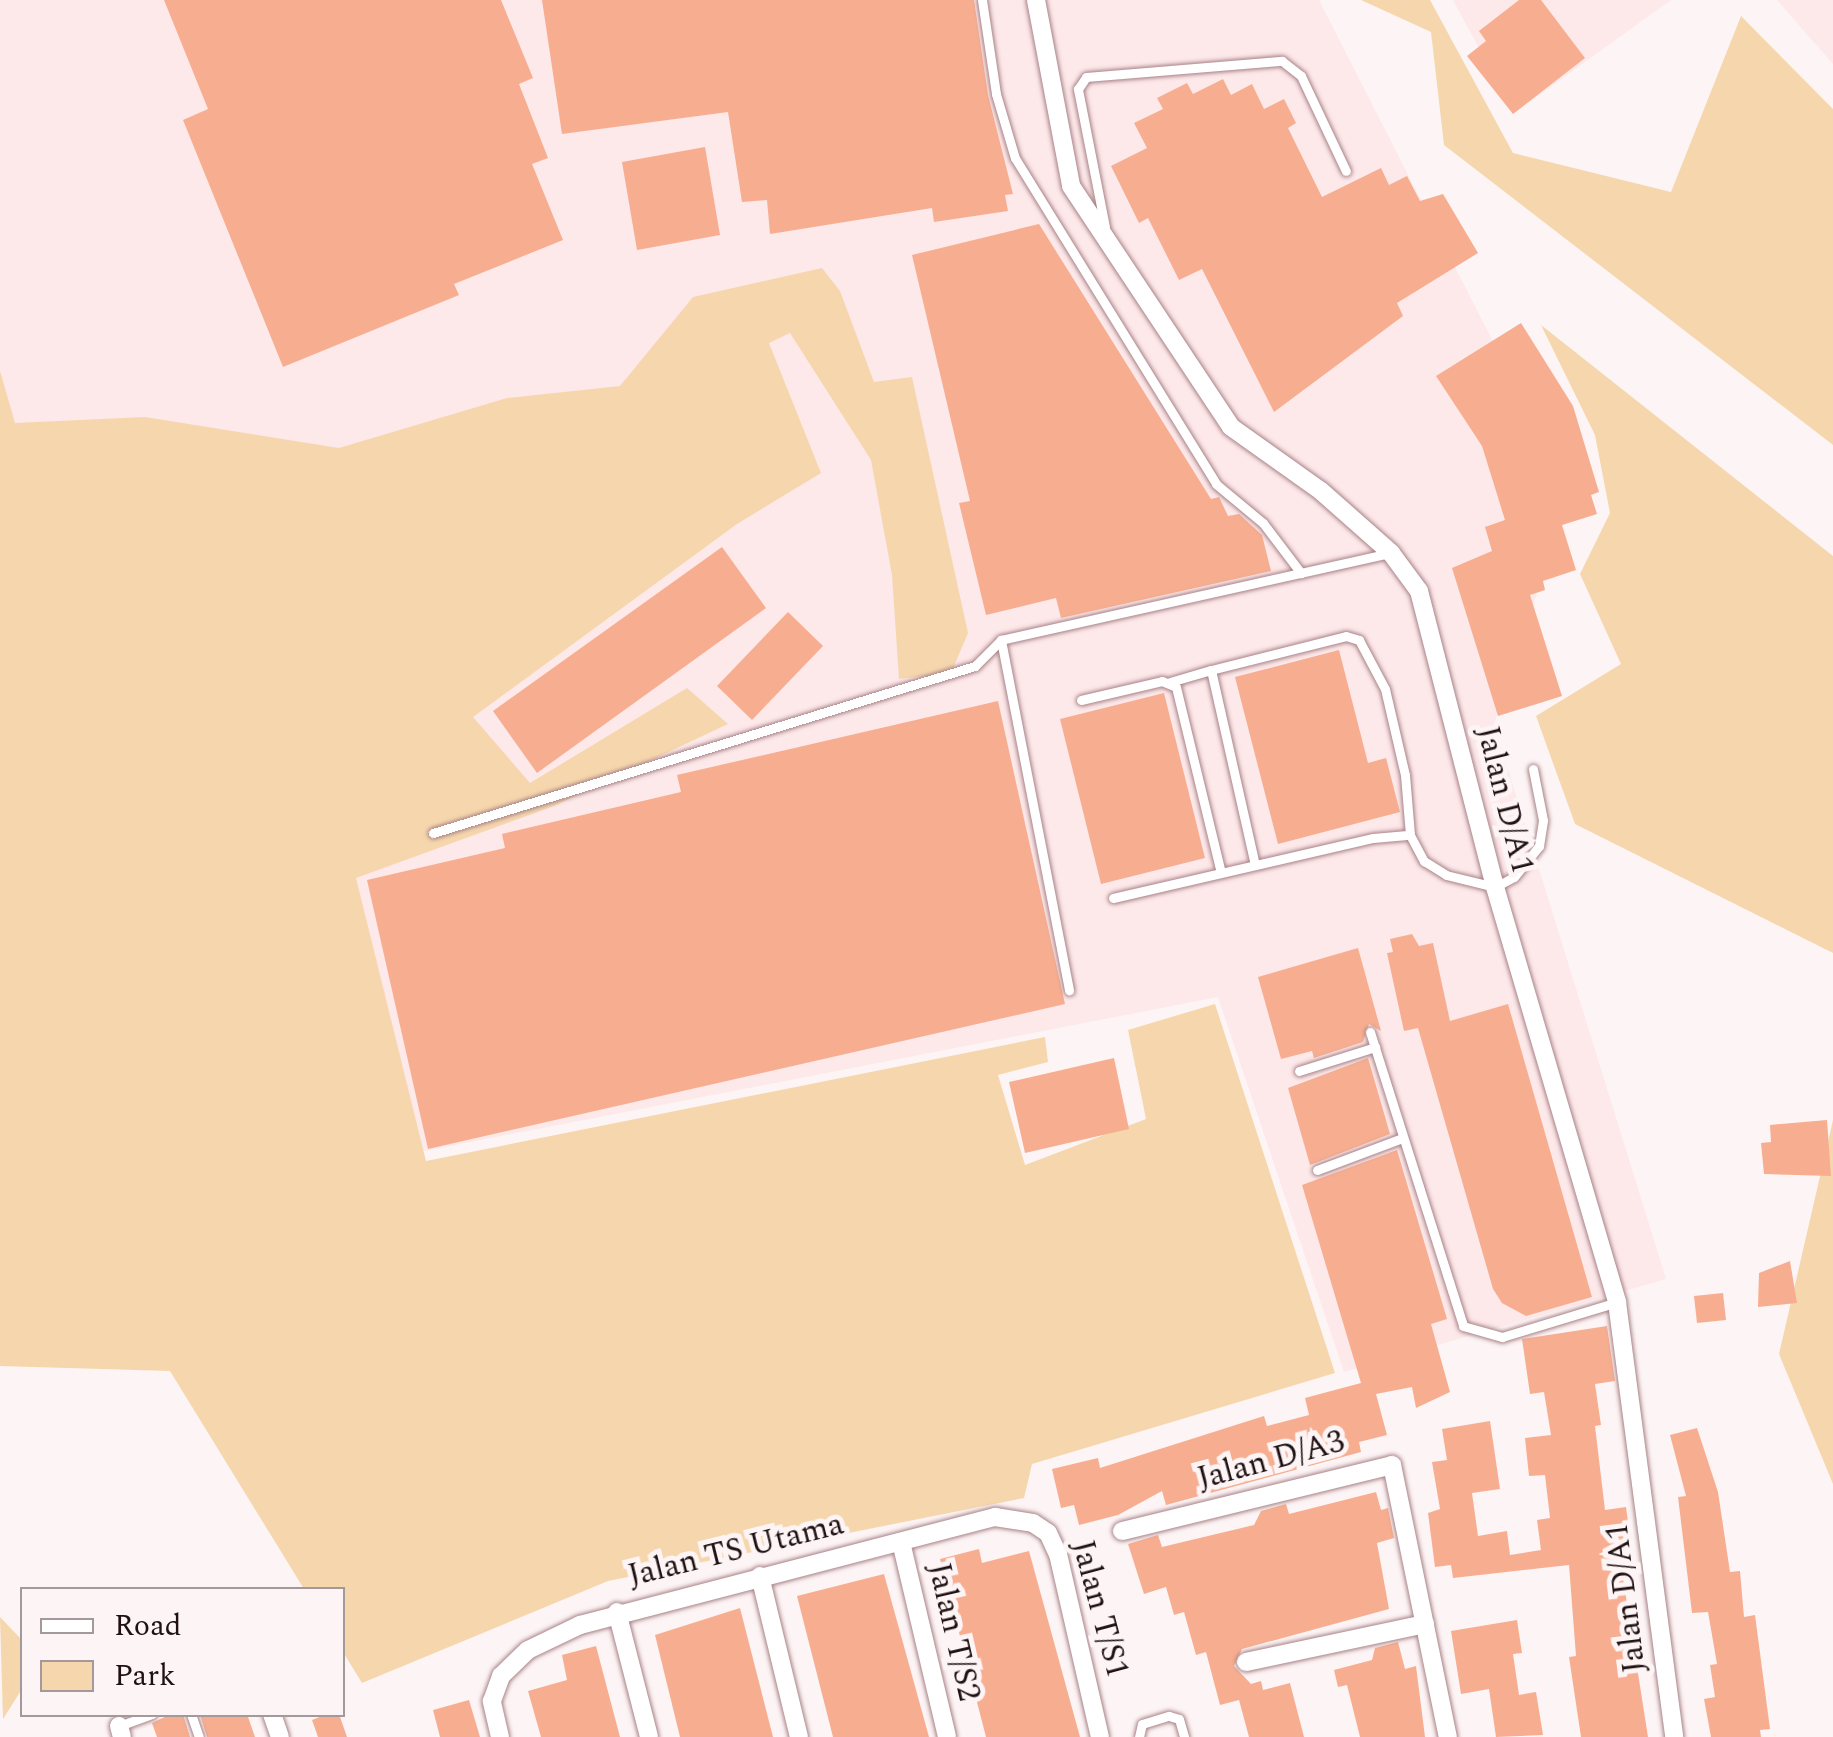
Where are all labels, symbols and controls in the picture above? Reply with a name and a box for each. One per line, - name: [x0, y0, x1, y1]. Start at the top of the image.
- street label: Jalan D/A1: [1467, 722, 1541, 878]
- street label: Jalan D/A3: [1193, 1423, 1349, 1499]
- street label: Jalan TS Utama: [624, 1506, 848, 1596]
- street label: Jalan D/A1: [1599, 1521, 1655, 1675]
- street label: Jalan T/S1: [1062, 1536, 1136, 1682]
- street label: Jalan T/S2: [918, 1559, 988, 1705]
- legend: [20, 1587, 345, 1717]
- text: Road: [114, 1603, 182, 1649]
- text: Park: [114, 1653, 176, 1699]

